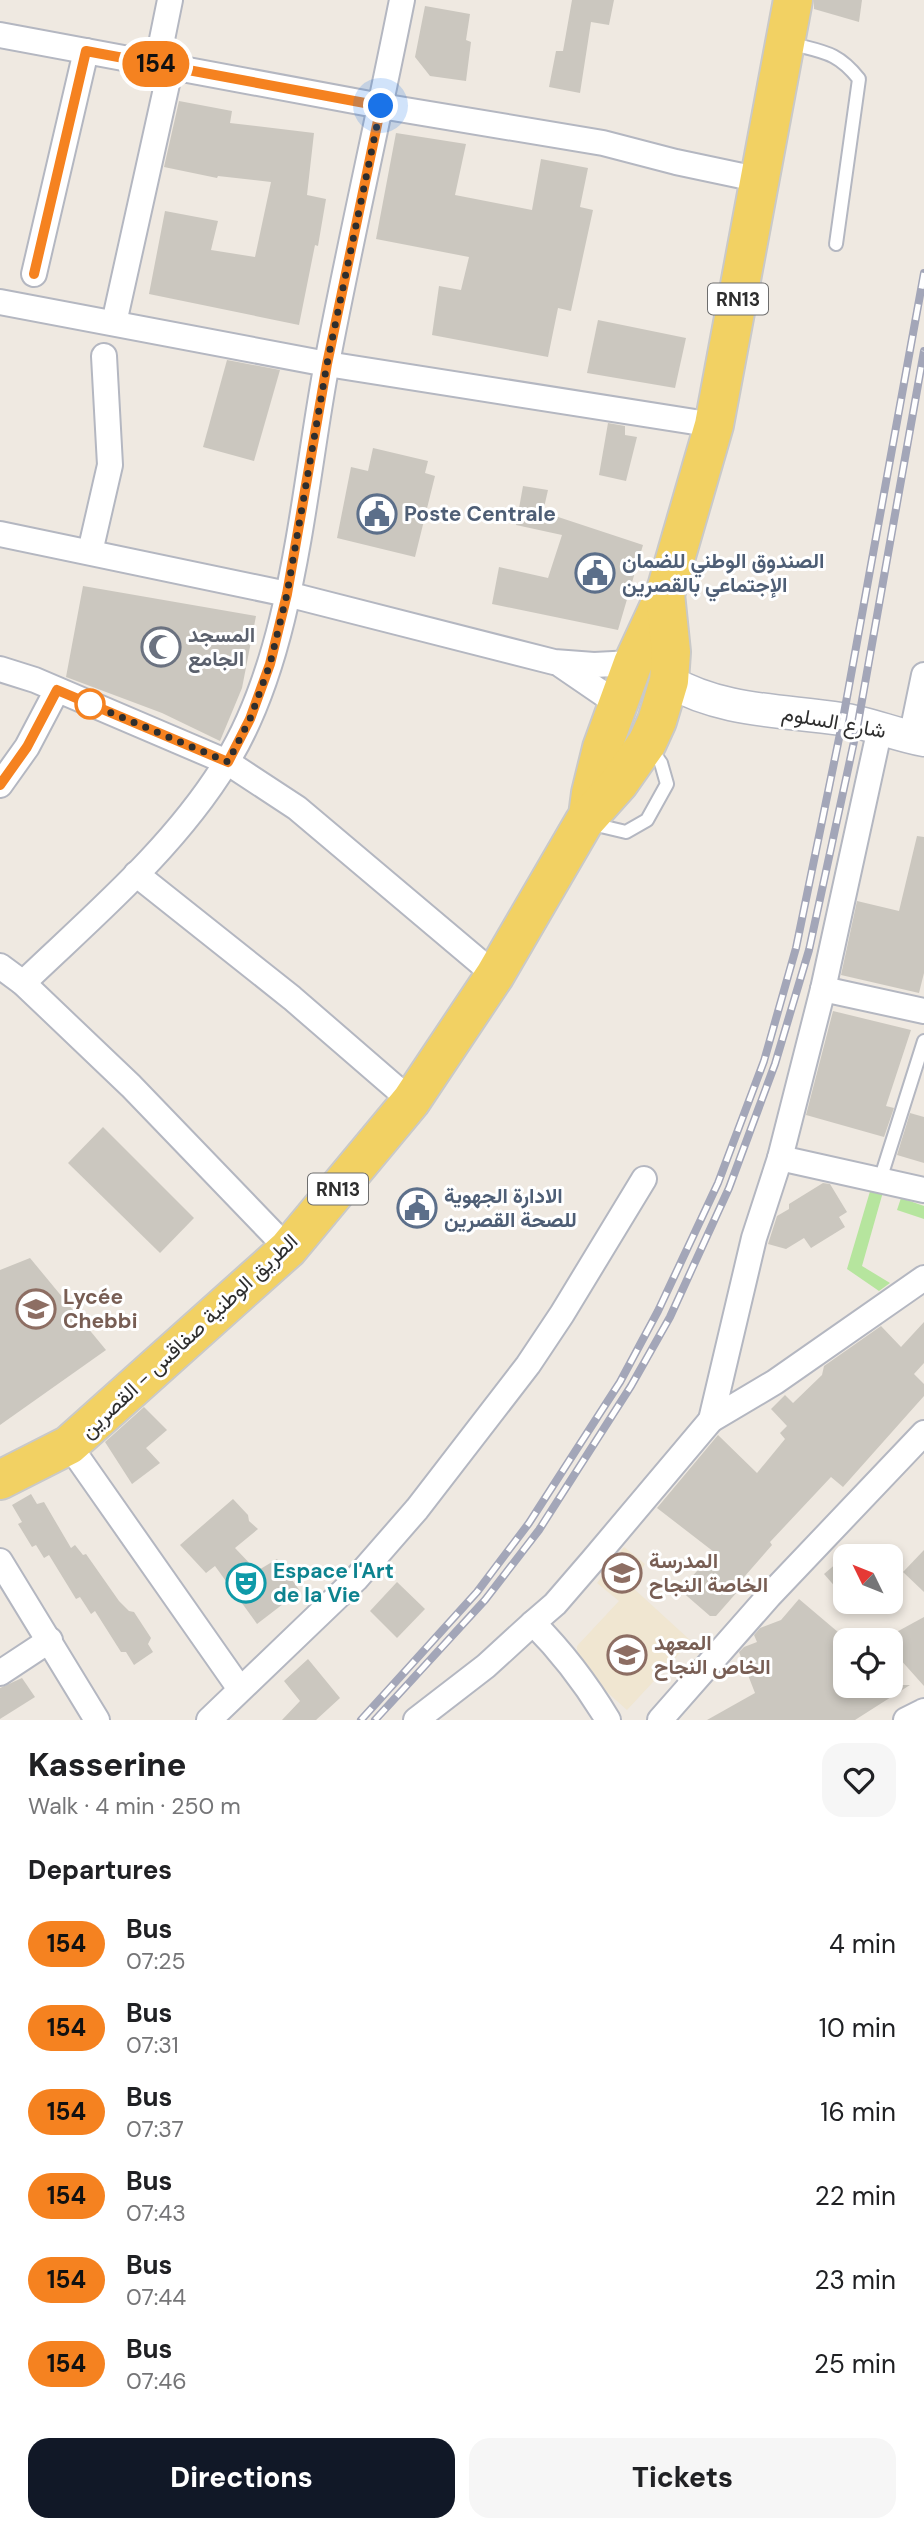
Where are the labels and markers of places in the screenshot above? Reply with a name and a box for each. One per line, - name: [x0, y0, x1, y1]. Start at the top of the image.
- public building icon: Poste Centrale: [356, 493, 398, 535]
- place label: Poste Centrale: [404, 500, 556, 528]
- place label: الصندوق الوطني للضمان الإجتماعي بالقصرين: [622, 547, 824, 602]
- public building icon: الصندوق الوطني للضمان الإجتماعي بالقصرين: [574, 552, 616, 594]
- place label: المسجد الجامع: [188, 621, 255, 673]
- mosque icon: المسجد الجامع: [140, 626, 182, 668]
- unlabelled marker: [75, 689, 105, 719]
- place label: الادارة الجهوية للصحة القصرين: [444, 1182, 577, 1234]
- public building icon: الادارة الجهوية للصحة القصرين: [396, 1187, 438, 1229]
- place label: Lycée Chebbi: [63, 1283, 137, 1335]
- school or university icon: Lycée Chebbi: [15, 1288, 57, 1330]
- place label: المدرسة الخاصة النجاح: [649, 1547, 768, 1599]
- school or university icon: المدرسة الخاصة النجاح: [601, 1552, 643, 1594]
- place label: Espace l'Art de la Vie: [273, 1557, 394, 1609]
- theatre icon: Espace l'Art de la Vie: [225, 1562, 267, 1604]
- place label: المعهد الخاص النجاح: [654, 1629, 771, 1681]
- school or university icon: المعهد الخاص النجاح: [606, 1634, 648, 1676]

